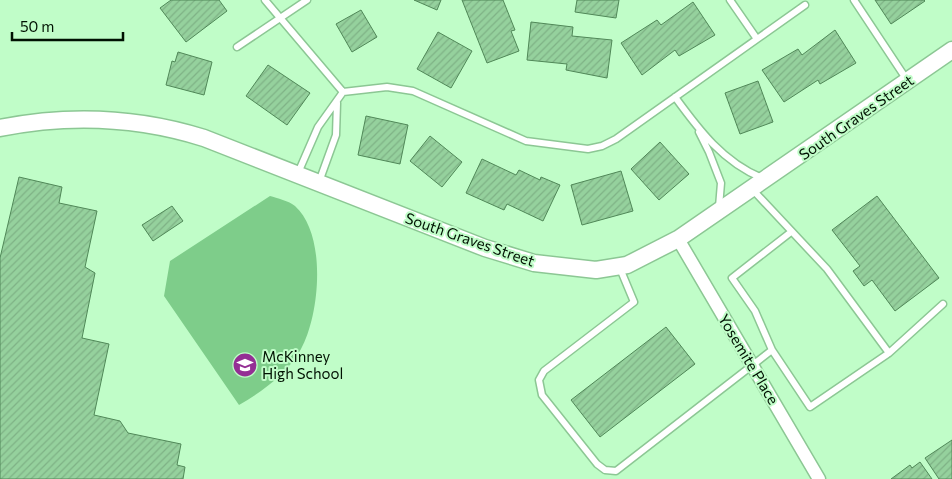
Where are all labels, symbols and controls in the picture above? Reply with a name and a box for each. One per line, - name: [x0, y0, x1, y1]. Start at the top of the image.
- scale bar: [12, 10, 124, 42]
- text: 50 m: [20, 17, 54, 35]
- street label: South Graves Street: [795, 71, 917, 163]
- street label: South Graves Street: [403, 208, 537, 270]
- street label: Yosemite Place: [715, 311, 783, 407]
- place label: McKinney High School: [262, 347, 343, 382]
- school or university icon: McKinney High School: [232, 352, 258, 378]

